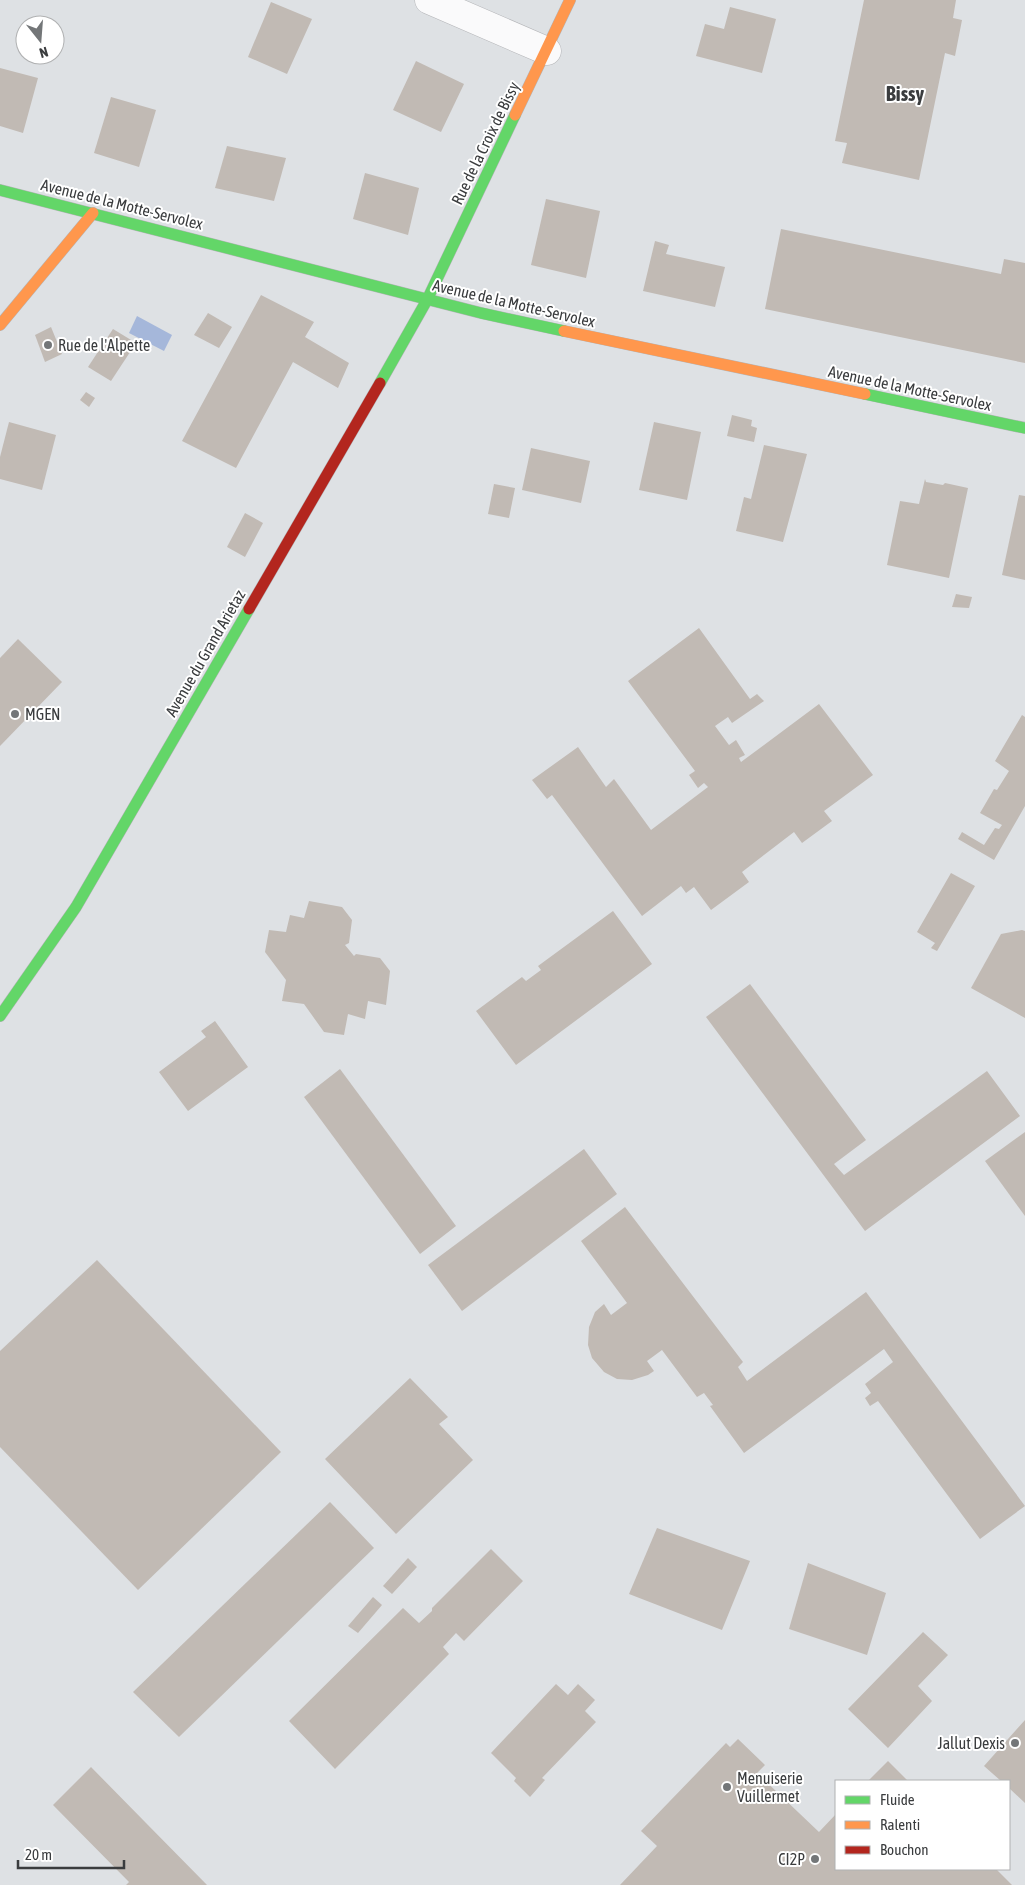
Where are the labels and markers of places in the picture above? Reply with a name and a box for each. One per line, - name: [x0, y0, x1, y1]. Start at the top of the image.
- place label: Rue de l'Alpette: [58, 336, 150, 355]
- marker: Rue de l'Alpette: [42, 339, 54, 351]
- place label: MGEN: [25, 705, 60, 723]
- marker: MGEN: [9, 708, 21, 720]
- place label: Jallut Dexis: [938, 1734, 1005, 1752]
- marker: Jallut Dexis: [1009, 1737, 1021, 1749]
- place label: Menuiserie Vuillermet: [737, 1769, 803, 1805]
- marker: Menuiserie Vuillermet: [721, 1781, 733, 1793]
- place label: CI2P: [778, 1850, 805, 1868]
- marker: CI2P: [809, 1853, 821, 1865]

